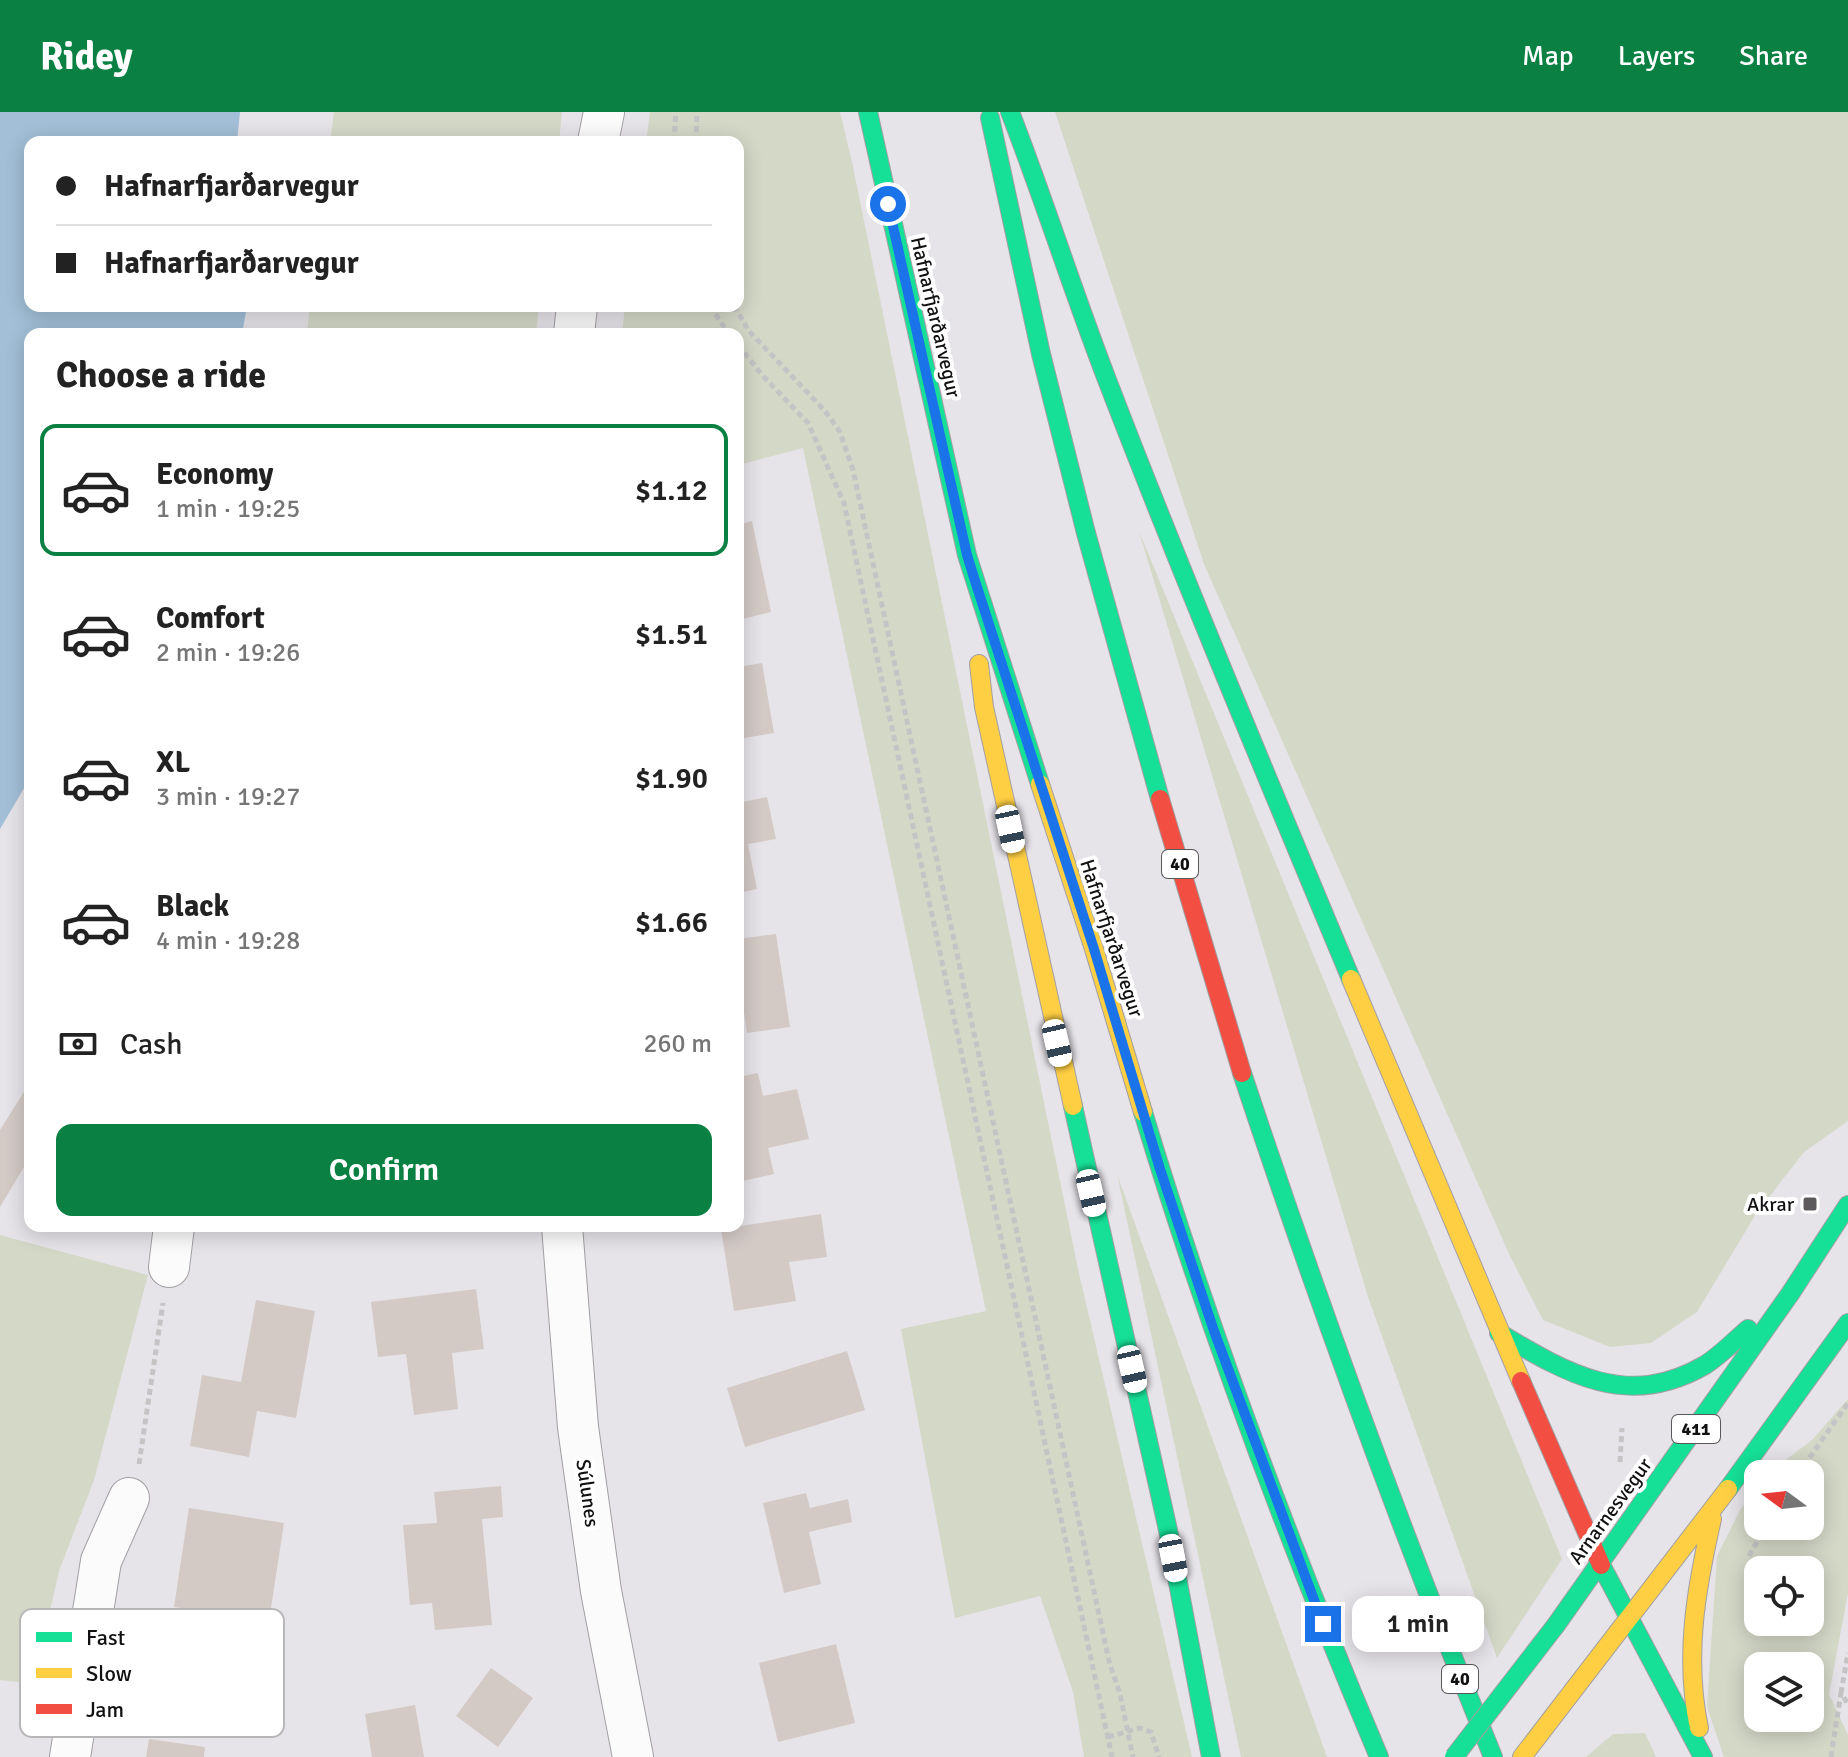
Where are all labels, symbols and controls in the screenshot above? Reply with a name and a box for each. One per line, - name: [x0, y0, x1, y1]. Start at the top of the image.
- text: Ridey: [40, 33, 133, 80]
- text: Map: [1522, 39, 1574, 73]
- text: Layers: [1618, 39, 1695, 73]
- text: Share: [1739, 39, 1808, 73]
- text: Hafnarfjarðarvegur: [104, 168, 359, 205]
- route start: [870, 186, 906, 222]
- street label: Hafnarfjarðarvegur: [905, 234, 966, 401]
- text: Hafnarfjarðarvegur: [104, 245, 359, 282]
- text: Choose a ride: [56, 353, 266, 398]
- icon: car: [60, 454, 132, 526]
- text: Economy: [156, 456, 273, 493]
- text: $1.12: [635, 472, 708, 509]
- text: 1 min · 19:25: [156, 493, 300, 525]
- icon: car: [60, 598, 132, 670]
- text: Comfort: [156, 600, 265, 637]
- text: $1.51: [635, 616, 708, 653]
- text: 2 min · 19:26: [156, 637, 300, 669]
- icon: car: [60, 742, 132, 814]
- text: XL: [156, 744, 190, 781]
- text: $1.90: [635, 760, 708, 797]
- text: 3 min · 19:27: [156, 781, 300, 813]
- car: [993, 803, 1027, 855]
- road number: 40: [1162, 850, 1198, 878]
- street label: Hafnarfjarðarvegur: [1074, 856, 1149, 1021]
- icon: car: [60, 886, 132, 958]
- text: Black: [156, 888, 229, 925]
- text: $1.66: [635, 904, 708, 941]
- text: 4 min · 19:28: [156, 925, 300, 957]
- car: [1040, 1017, 1074, 1069]
- icon: cash: [56, 1022, 100, 1066]
- text: Cash: [120, 1026, 183, 1063]
- text: 260 m: [643, 1028, 712, 1060]
- button: Confirm: [56, 1124, 712, 1216]
- car: [1074, 1167, 1108, 1219]
- place label: Akrar: [1747, 1192, 1795, 1217]
- marker: Akrar: [1801, 1195, 1819, 1213]
- car: [1115, 1343, 1149, 1395]
- road number: 411: [1672, 1415, 1720, 1443]
- street label: Arnarnesvegur: [1563, 1453, 1658, 1569]
- street label: Súlunes: [570, 1458, 605, 1529]
- north arrow: [1744, 1460, 1824, 1540]
- map controls: [1744, 1460, 1824, 1732]
- car: [1157, 1532, 1189, 1584]
- button: locate: [1744, 1556, 1824, 1636]
- callout: 1 min: [1351, 1596, 1483, 1652]
- route end: [1305, 1606, 1341, 1642]
- text: 1 min: [1387, 1608, 1449, 1640]
- legend: [20, 1609, 284, 1737]
- text: Fast: [86, 1624, 126, 1651]
- button: layers: [1744, 1652, 1824, 1732]
- text: Slow: [86, 1660, 132, 1687]
- road number: 40: [1442, 1665, 1478, 1693]
- text: Jam: [86, 1696, 124, 1723]

